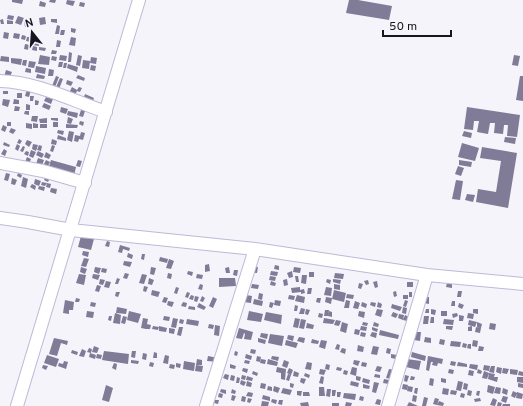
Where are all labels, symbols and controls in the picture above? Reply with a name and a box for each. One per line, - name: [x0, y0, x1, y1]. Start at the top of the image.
- north arrow: [12, 12, 52, 52]
- scale bar: [383, 12, 451, 38]
- text: N: [24, 16, 35, 31]
- text: 50 m: [389, 19, 417, 35]

